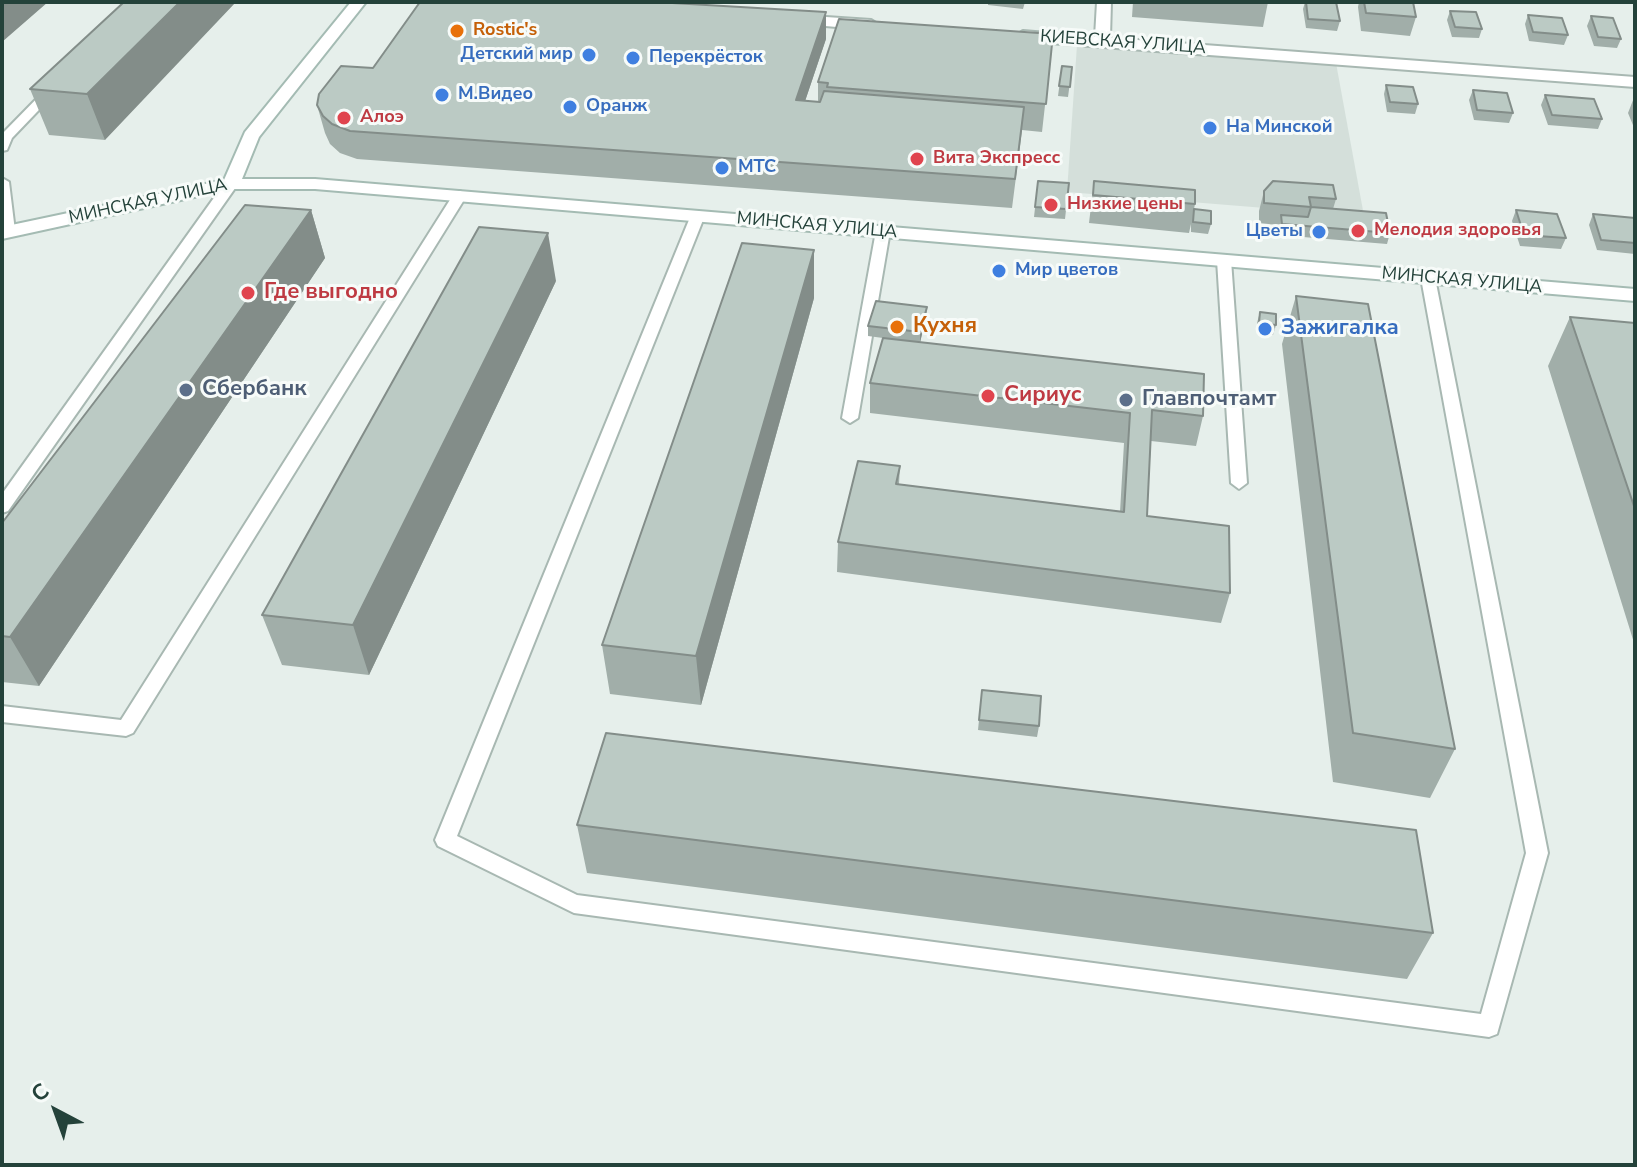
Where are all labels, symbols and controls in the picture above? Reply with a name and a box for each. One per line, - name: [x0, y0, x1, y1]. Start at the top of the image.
- place label: Rostic's: [473, 20, 537, 42]
- marker: Rostic's: [448, 22, 466, 40]
- street label: КИЕВСКАЯ УЛИЦА: [1039, 26, 1207, 60]
- place label: Детский мир: [461, 44, 573, 66]
- marker: Детский мир: [580, 46, 598, 64]
- place label: Перекрёсток: [649, 47, 763, 69]
- marker: Перекрёсток: [624, 49, 642, 67]
- place label: М.Видео: [458, 84, 533, 106]
- marker: М.Видео: [433, 86, 451, 104]
- place label: Оранж: [586, 96, 647, 118]
- marker: Оранж: [561, 98, 579, 116]
- place label: Алоэ: [360, 107, 404, 129]
- marker: Алоэ: [335, 109, 353, 127]
- place label: На Минской: [1226, 117, 1333, 139]
- marker: На Минской: [1201, 119, 1219, 137]
- place label: Вита Экспресс: [933, 148, 1060, 170]
- marker: Вита Экспресс: [908, 150, 926, 168]
- place label: МТС: [738, 157, 776, 179]
- marker: МТС: [713, 159, 731, 177]
- street label: МИНСКАЯ УЛИЦА: [67, 175, 229, 229]
- place label: Низкие цены: [1067, 194, 1183, 216]
- marker: Низкие цены: [1042, 196, 1060, 214]
- street label: МИНСКАЯ УЛИЦА: [736, 208, 898, 244]
- place label: Мелодия здоровья: [1374, 220, 1541, 242]
- place label: Цветы: [1246, 221, 1303, 243]
- marker: Мелодия здоровья: [1349, 222, 1367, 240]
- marker: Цветы: [1310, 223, 1328, 241]
- place label: Мир цветов: [1015, 260, 1118, 282]
- marker: Мир цветов: [990, 262, 1008, 280]
- street label: МИНСКАЯ УЛИЦА: [1381, 263, 1543, 299]
- place label: Где выгодно: [264, 280, 398, 306]
- marker: Где выгодно: [239, 284, 257, 302]
- place label: Кухня: [913, 314, 977, 340]
- place label: Зажигалка: [1281, 316, 1399, 342]
- marker: Кухня: [888, 318, 906, 336]
- marker: Зажигалка: [1256, 320, 1274, 338]
- place label: Сбербанк: [202, 377, 307, 403]
- marker: Сбербанк: [177, 381, 195, 399]
- place label: Сириус: [1004, 383, 1081, 409]
- marker: Сириус: [979, 387, 997, 405]
- place label: Главпочтамт: [1142, 387, 1276, 413]
- marker: Главпочтамт: [1117, 391, 1135, 409]
- north arrow: [16, 1071, 96, 1151]
- text: С: [25, 1077, 56, 1109]

